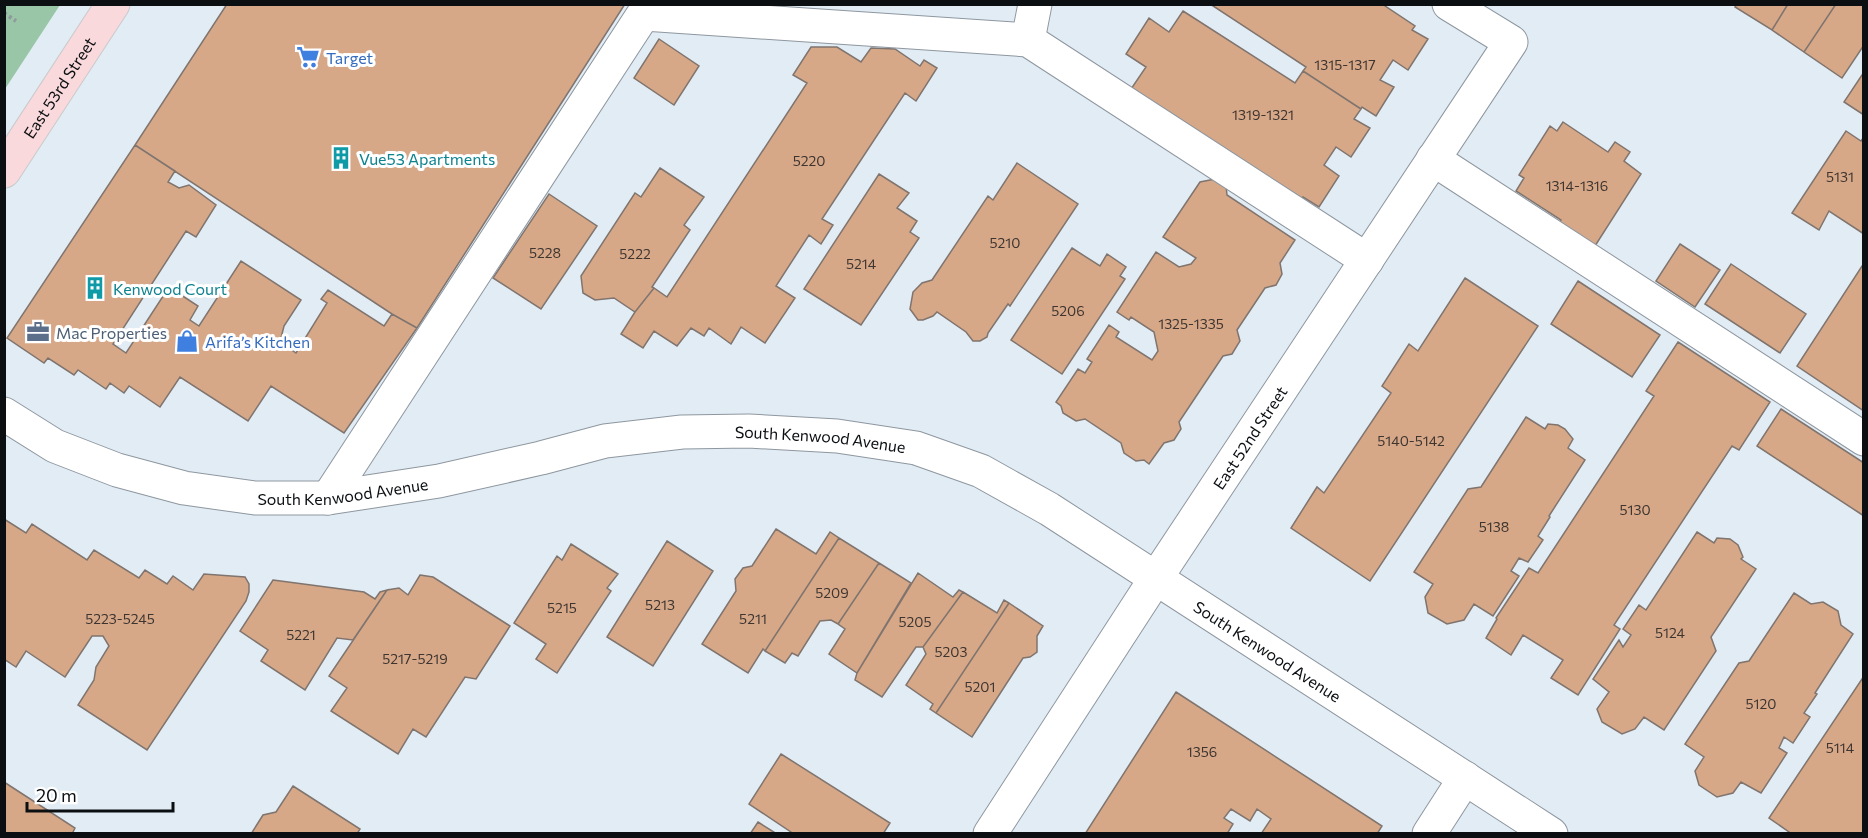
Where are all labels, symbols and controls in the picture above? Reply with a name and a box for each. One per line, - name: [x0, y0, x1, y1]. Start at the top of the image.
- street label: East 53rd Street: [19, 33, 99, 141]
- supermarket icon: Target: [295, 44, 321, 70]
- place label: Target: [326, 48, 373, 67]
- house number: 1315-1317: [1314, 56, 1376, 73]
- house number: 1319-1321: [1232, 106, 1294, 123]
- building icon: Vue53 Apartments: [328, 145, 354, 171]
- place label: Vue53 Apartments: [359, 149, 495, 168]
- house number: 5220: [793, 152, 825, 169]
- house number: 5131: [1826, 168, 1854, 185]
- house number: 1314-1316: [1546, 177, 1608, 194]
- house number: 5210: [990, 234, 1020, 251]
- house number: 5228: [529, 244, 561, 261]
- house number: 5222: [619, 245, 651, 262]
- house number: 5214: [846, 255, 877, 272]
- building icon: Kenwood Court: [82, 275, 108, 301]
- place label: Kenwood Court: [113, 279, 227, 298]
- house number: 5206: [1051, 302, 1085, 319]
- house number: 1325-1335: [1158, 315, 1224, 332]
- office icon: Mac Properties: [25, 319, 51, 345]
- place label: Mac Properties: [56, 323, 167, 342]
- shop icon: Arifa’s Kitchen: [174, 328, 200, 354]
- place label: Arifa’s Kitchen: [205, 332, 310, 351]
- street label: East 52nd Street: [1208, 382, 1290, 492]
- street label: South Kenwood Avenue: [735, 421, 907, 456]
- house number: 5140-5142: [1377, 432, 1445, 449]
- street label: South Kenwood Avenue: [257, 473, 429, 508]
- house number: 5130: [1619, 501, 1651, 518]
- house number: 5138: [1479, 518, 1509, 535]
- house number: 5209: [815, 584, 849, 601]
- house number: 5213: [645, 596, 675, 613]
- street label: South Kenwood Avenue: [1191, 596, 1345, 705]
- house number: 5215: [547, 599, 577, 616]
- house number: 5223-5245: [85, 610, 155, 627]
- house number: 5211: [739, 610, 767, 627]
- house number: 5205: [899, 613, 931, 630]
- house number: 5124: [1655, 624, 1686, 641]
- house number: 5221: [286, 626, 316, 643]
- house number: 5203: [935, 643, 967, 660]
- house number: 5217-5219: [382, 650, 448, 667]
- house number: 5201: [965, 678, 995, 695]
- house number: 5120: [1746, 695, 1776, 712]
- house number: 5114: [1826, 739, 1855, 756]
- house number: 1356: [1187, 743, 1217, 760]
- scale bar: [27, 775, 172, 813]
- text: 20 m: [36, 784, 77, 806]

